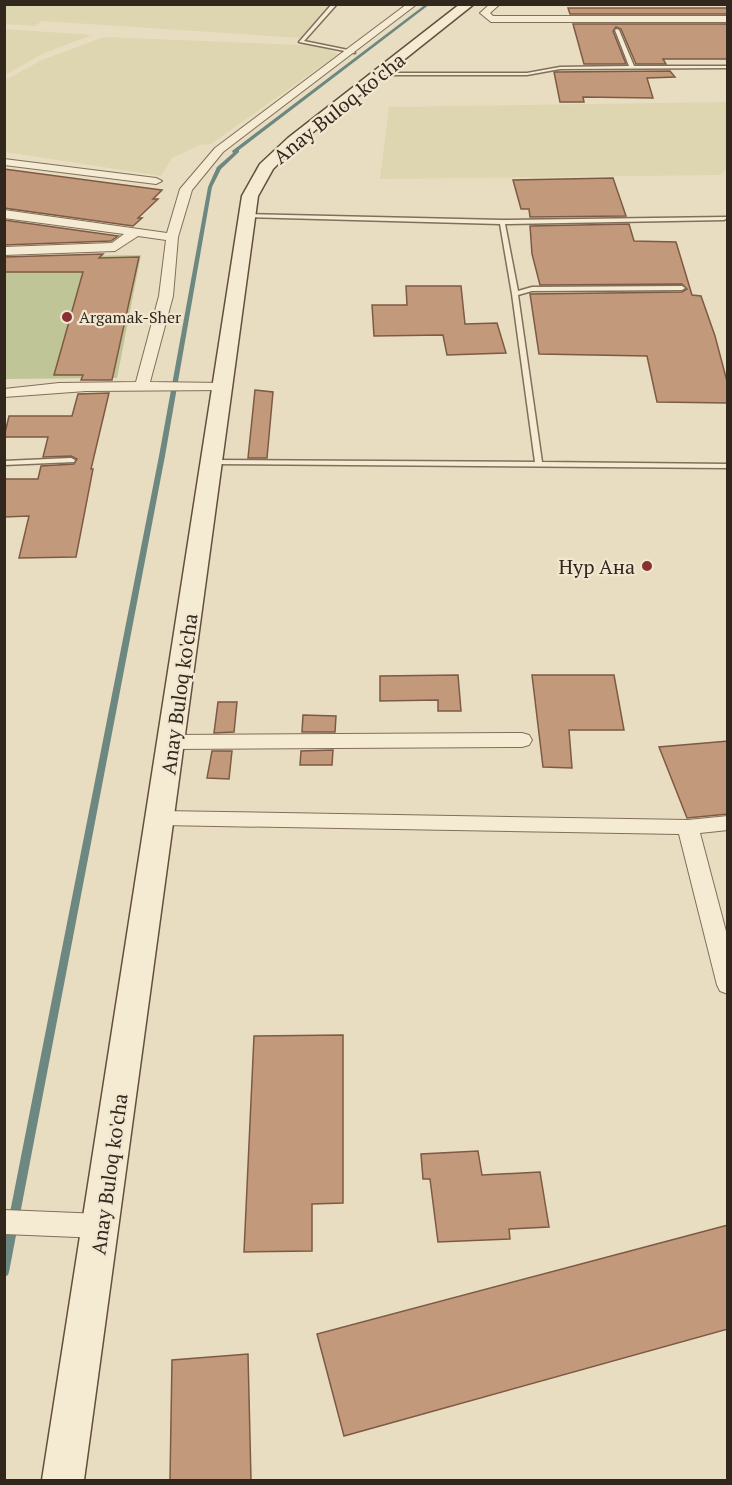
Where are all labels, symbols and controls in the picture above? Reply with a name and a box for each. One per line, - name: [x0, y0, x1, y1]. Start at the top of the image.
- street label: Anay Buloq ko'cha: [267, 46, 411, 170]
- place label: Argamak-Sher: [79, 306, 182, 328]
- marker: Argamak-Sher: [60, 310, 74, 324]
- place label: Нур Ана: [559, 553, 635, 580]
- marker: Нур Ана: [640, 559, 654, 573]
- street label: Anay Buloq ko'cha: [154, 612, 204, 776]
- street label: Anay Buloq ko'cha: [84, 1092, 134, 1256]

